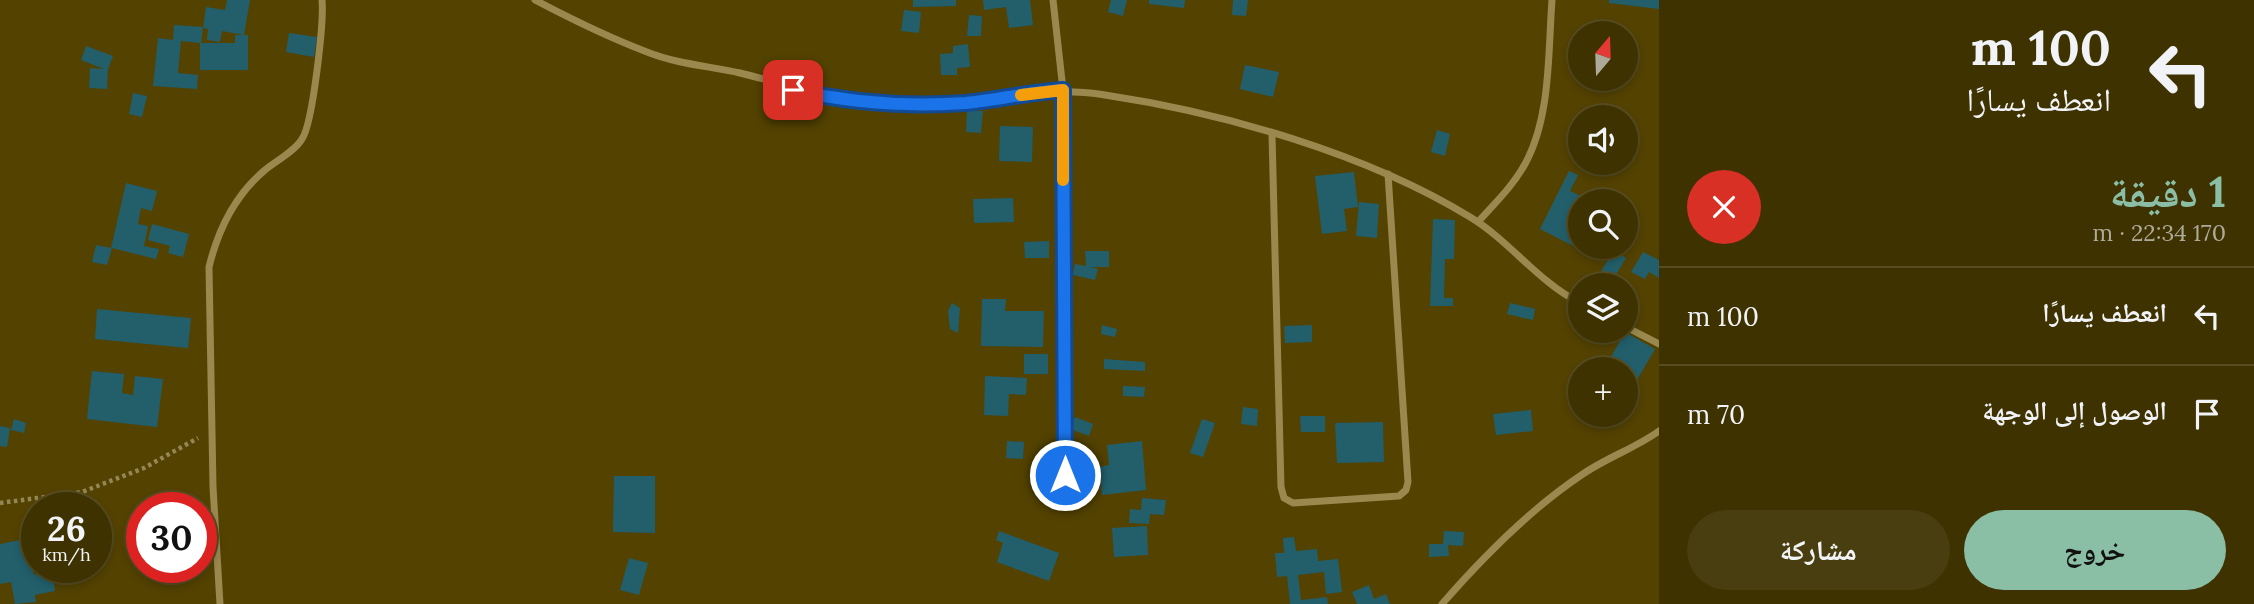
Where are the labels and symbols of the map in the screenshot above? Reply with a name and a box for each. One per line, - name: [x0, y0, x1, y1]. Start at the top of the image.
- north arrow: [1568, 21, 1638, 91]
- pin: [763, 60, 823, 120]
- position arrow: [1028, 438, 1102, 512]
- speed limit sign: 30: [126, 492, 217, 583]

